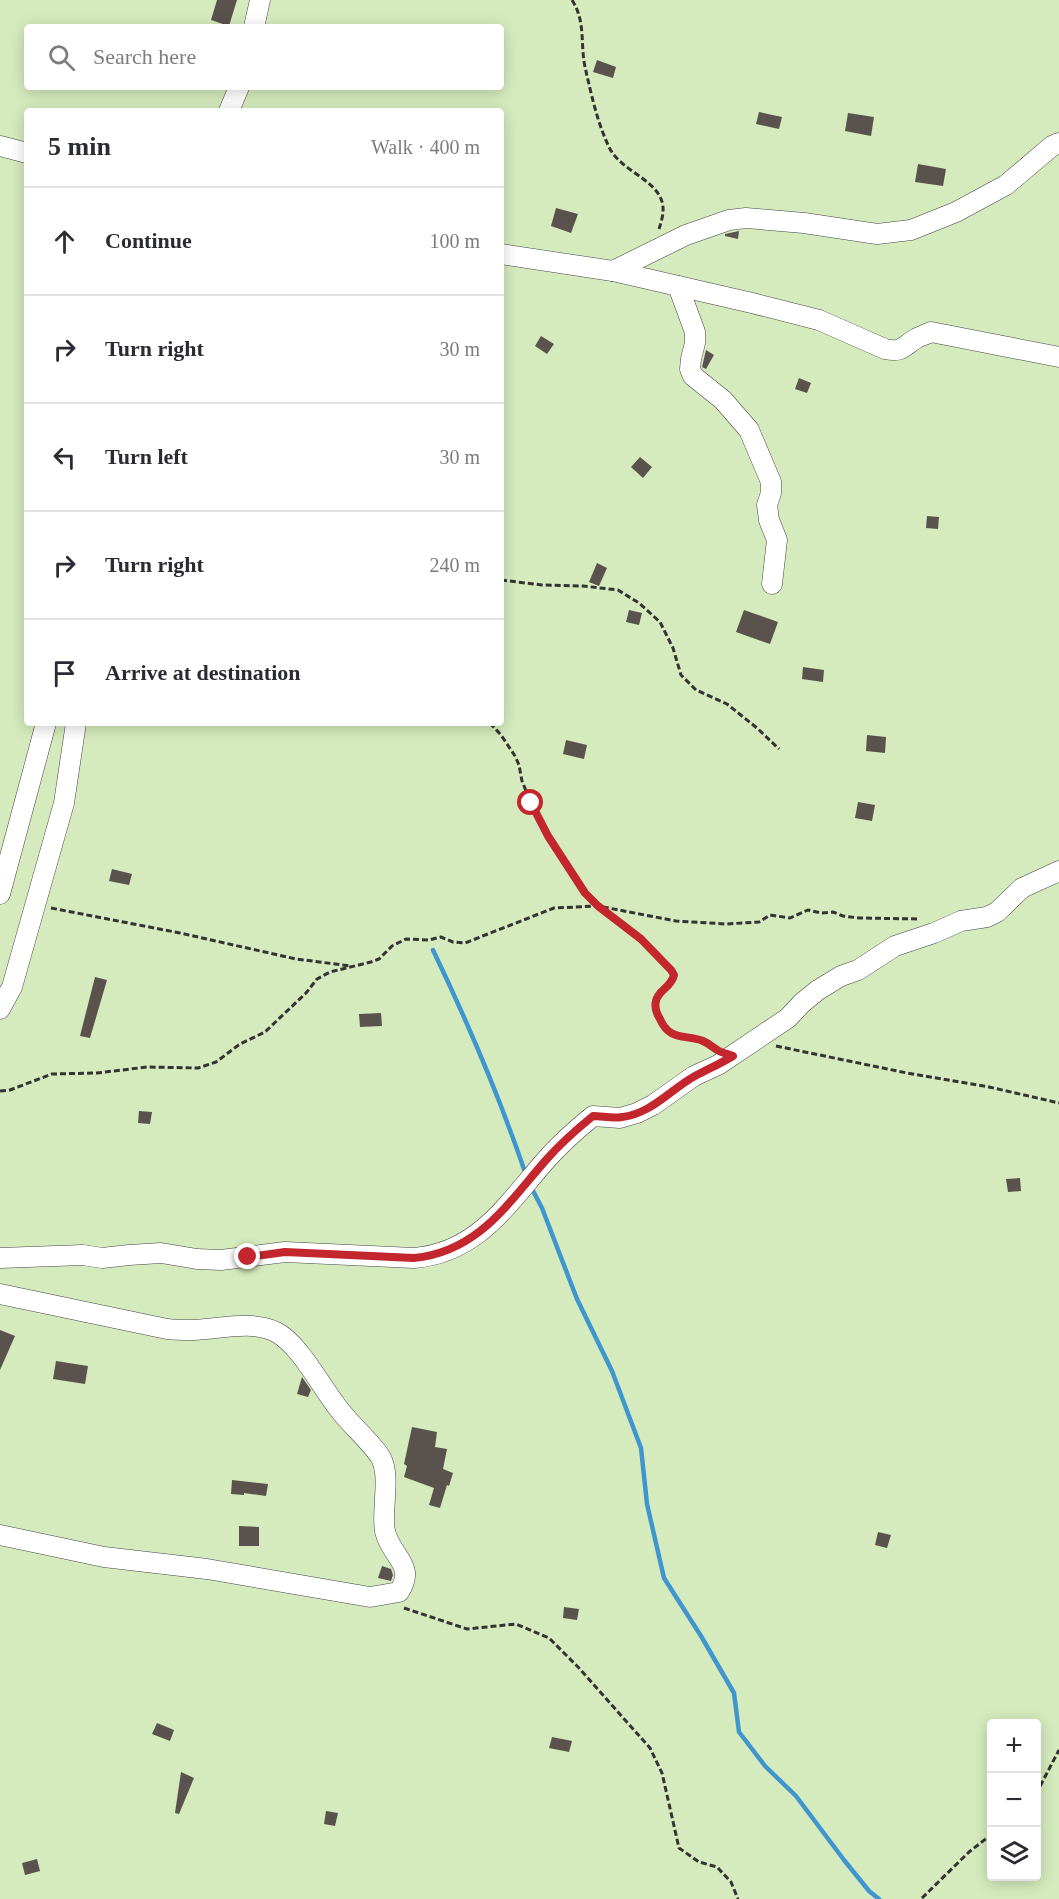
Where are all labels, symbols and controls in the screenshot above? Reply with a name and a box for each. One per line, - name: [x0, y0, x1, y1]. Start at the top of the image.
- search box: [24, 24, 504, 90]
- icon: search: [45, 41, 78, 74]
- text: Search here: [93, 44, 196, 69]
- text: 5 min: [48, 132, 111, 161]
- text: Walk · 400 m: [371, 136, 480, 158]
- icon: ahead: [48, 225, 81, 258]
- text: Continue: [105, 228, 192, 253]
- text: 100 m: [429, 230, 480, 252]
- icon: right: [48, 333, 81, 366]
- text: Turn right: [105, 336, 204, 361]
- text: 30 m: [439, 338, 480, 360]
- icon: left: [48, 441, 81, 474]
- text: Turn left: [105, 444, 188, 469]
- text: 30 m: [439, 446, 480, 468]
- icon: right: [48, 549, 81, 582]
- text: Turn right: [105, 552, 204, 577]
- text: 240 m: [429, 554, 480, 576]
- icon: arrive: [48, 657, 81, 690]
- text: Arrive at destination: [105, 660, 301, 685]
- route start: [517, 789, 543, 815]
- route end: [234, 1243, 260, 1269]
- map controls: [987, 1719, 1041, 1881]
- button: +: [987, 1719, 1041, 1773]
- button: −: [987, 1773, 1041, 1827]
- button: layers: [987, 1827, 1041, 1881]

